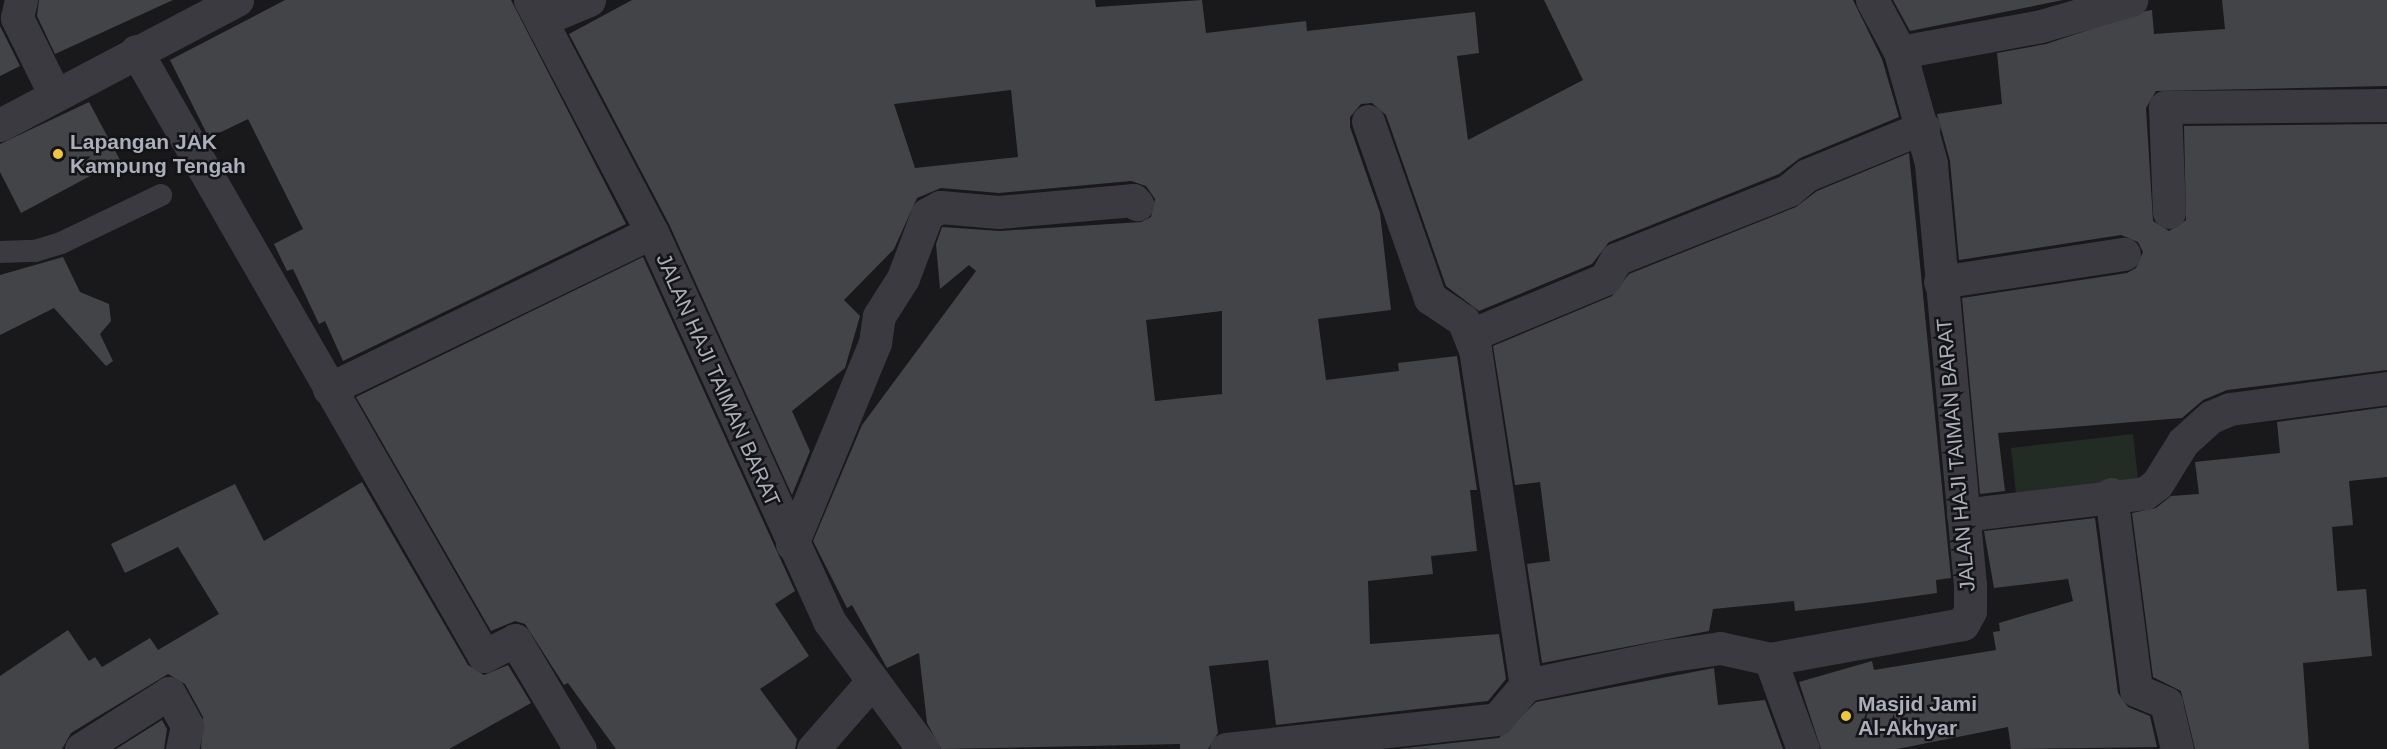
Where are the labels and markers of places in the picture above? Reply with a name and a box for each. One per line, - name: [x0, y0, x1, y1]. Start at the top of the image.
- place label: Lapangan JAK Kampung Tengah: [70, 129, 246, 179]
- marker: Lapangan JAK Kampung Tengah: [51, 147, 65, 161]
- place label: Masjid Jami Al-Akhyar: [1858, 691, 1977, 741]
- marker: Masjid Jami Al-Akhyar: [1839, 709, 1853, 723]

